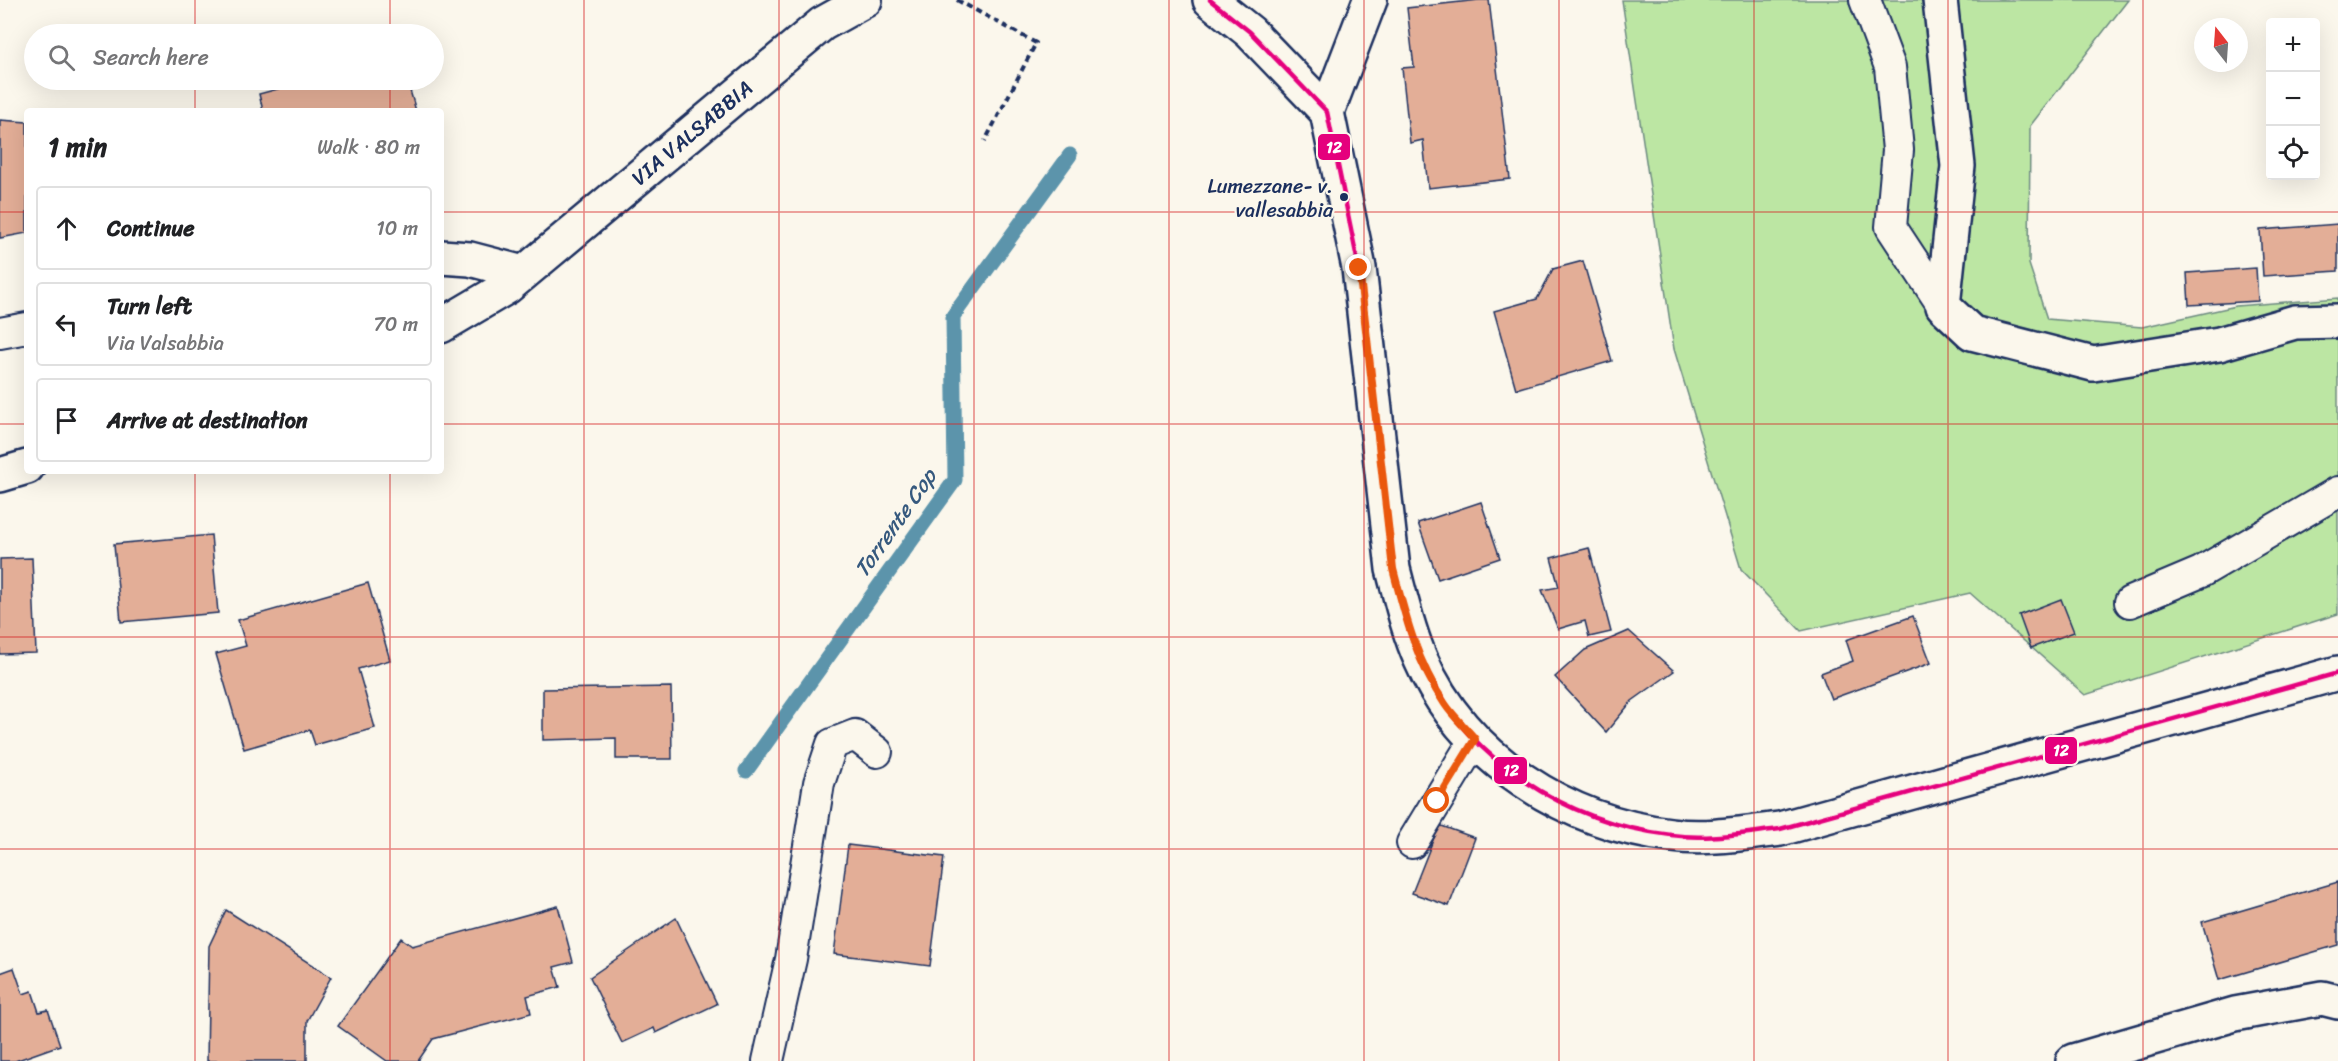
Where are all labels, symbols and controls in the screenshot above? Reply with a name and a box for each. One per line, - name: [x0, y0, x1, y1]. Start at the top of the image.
- north arrow: [2194, 18, 2248, 72]
- map controls: [2266, 18, 2320, 180]
- button: +: [2266, 18, 2320, 72]
- search box: [24, 24, 444, 90]
- text: Search here: [93, 38, 209, 77]
- icon: search: [45, 41, 78, 74]
- street label: VIA VALSABBIA: [622, 70, 762, 196]
- button: −: [2266, 72, 2320, 126]
- text: 1 min: [48, 124, 107, 170]
- button: locate: [2266, 126, 2320, 180]
- text: Walk · 80 m: [317, 130, 420, 165]
- line badge: 12: [1317, 133, 1351, 161]
- text: 12: [1326, 133, 1343, 162]
- place label: Lumezzane- v. vallesabbia: [1207, 169, 1334, 228]
- marker: Lumezzane- v. vallesabbia: [1338, 191, 1350, 203]
- text: Continue: [107, 209, 195, 248]
- text: 10 m: [376, 211, 418, 246]
- icon: ahead: [50, 212, 83, 245]
- route end: [1345, 254, 1371, 280]
- text: Turn left: [107, 287, 192, 326]
- text: 70 m: [373, 307, 418, 342]
- icon: left: [50, 308, 83, 341]
- text: Via Valsabbia: [107, 326, 224, 361]
- text: Arrive at destination: [107, 401, 308, 440]
- icon: arrive: [50, 404, 83, 437]
- water label: Torrente Cop: [843, 459, 948, 585]
- line badge: 12: [2044, 736, 2078, 765]
- text: 12: [2053, 736, 2070, 765]
- line badge: 12: [1493, 756, 1528, 785]
- text: 12: [1503, 756, 1520, 785]
- route start: [1423, 787, 1449, 813]

